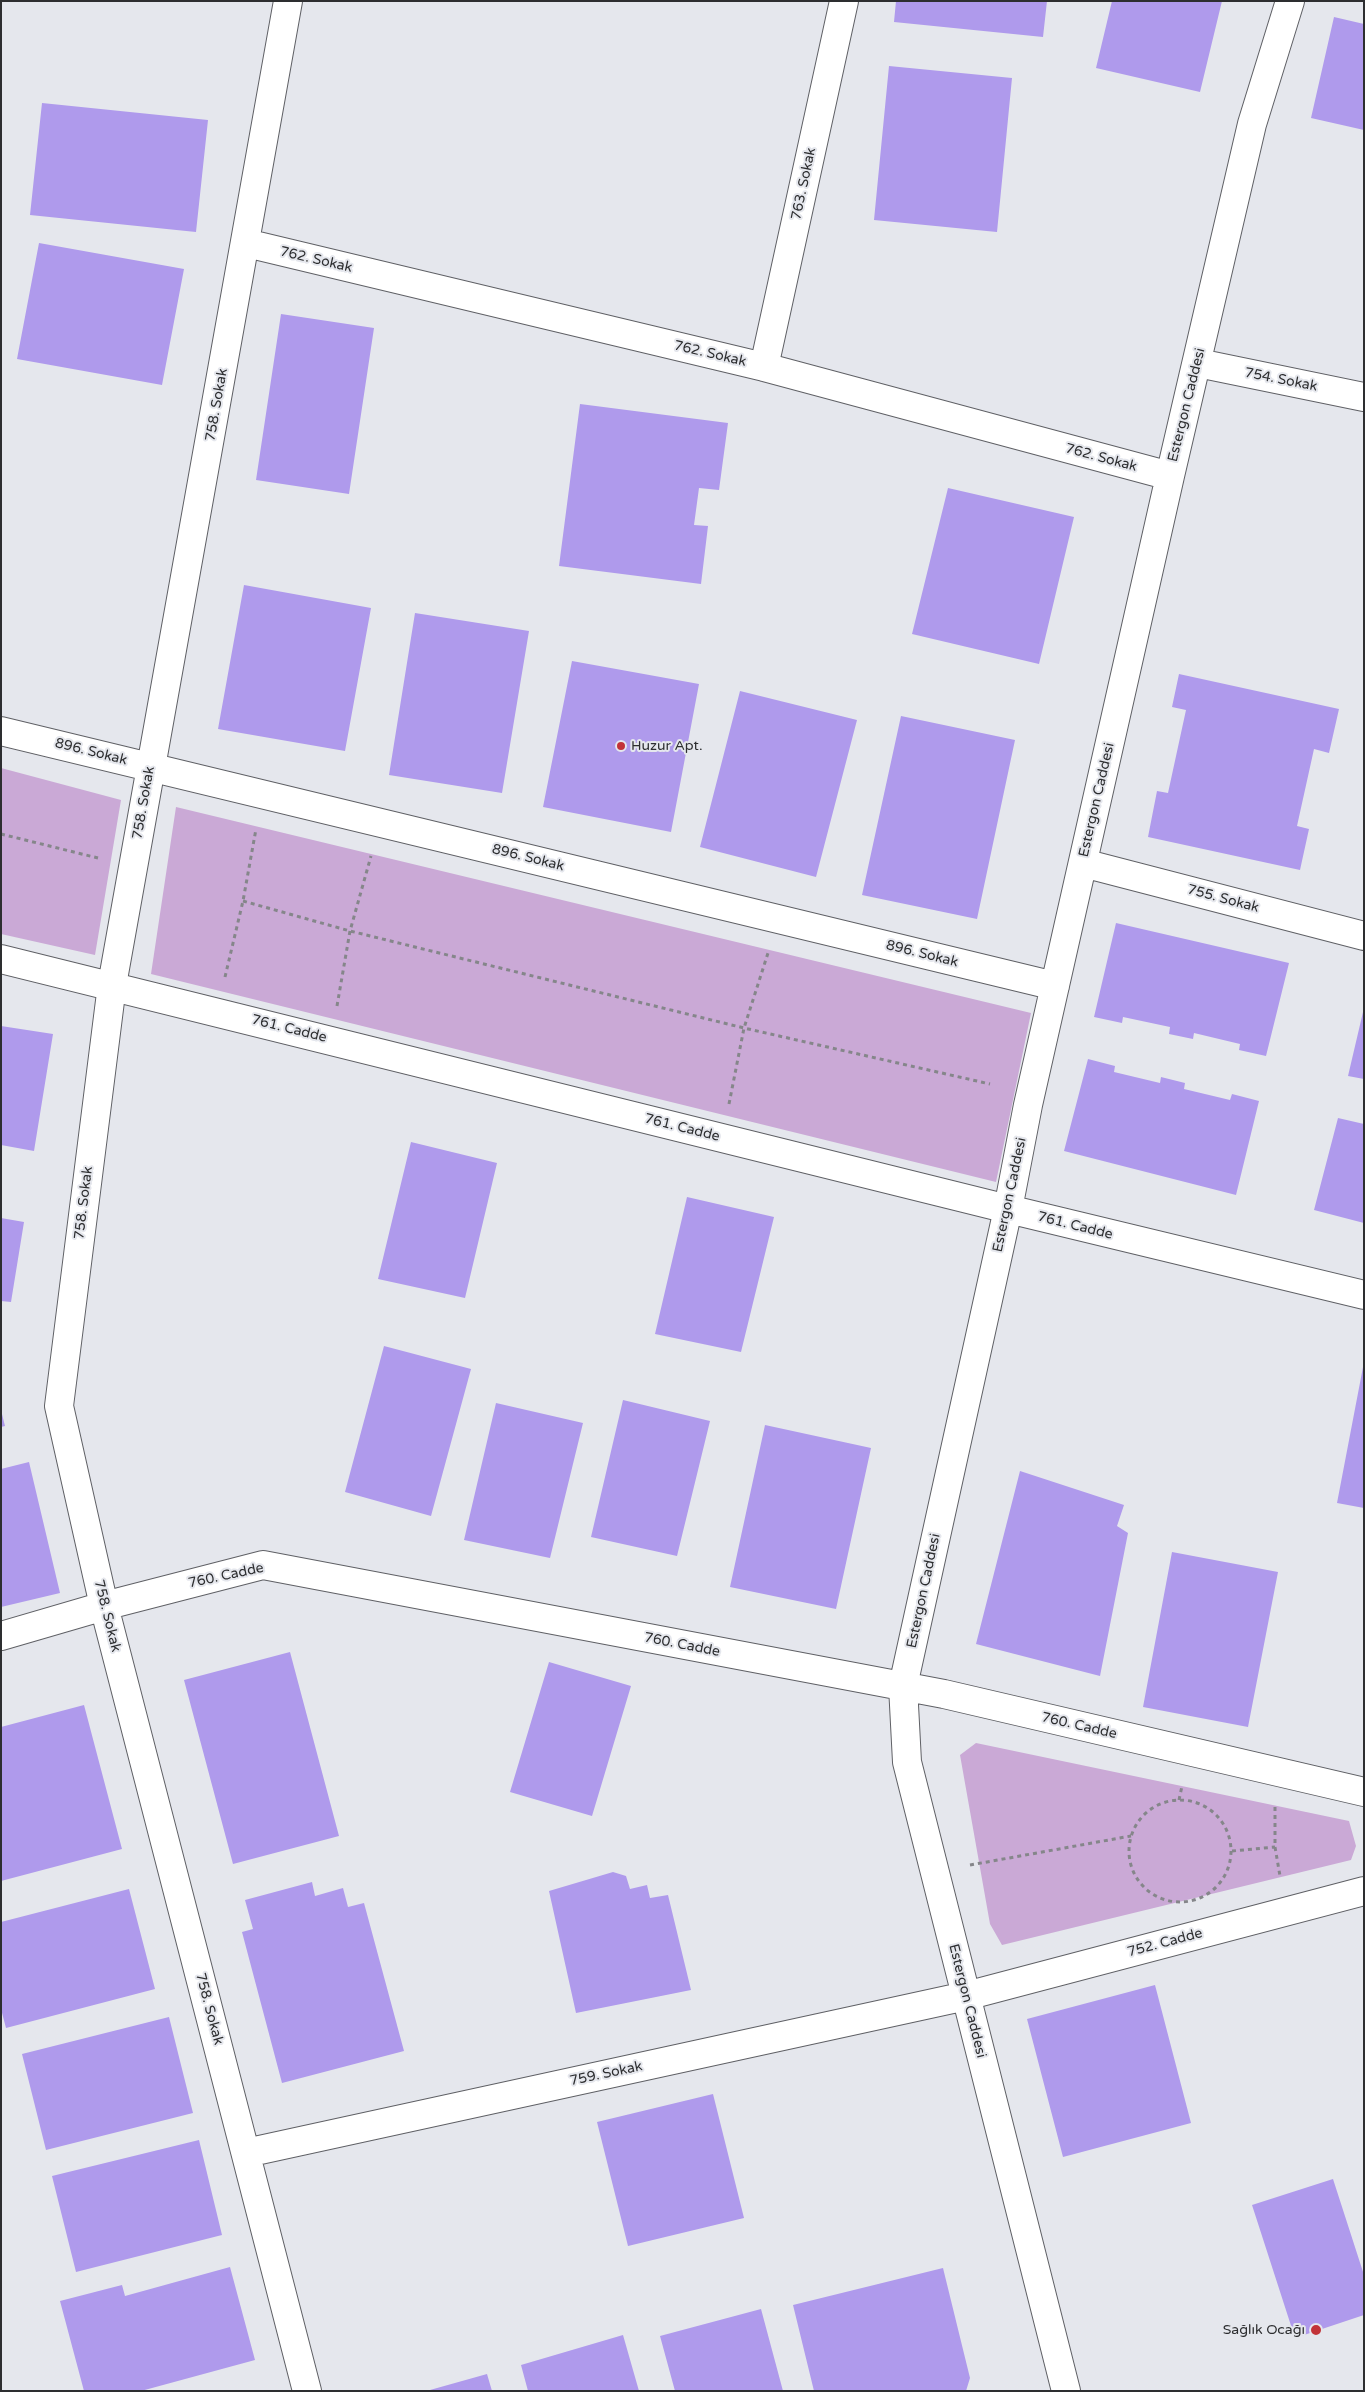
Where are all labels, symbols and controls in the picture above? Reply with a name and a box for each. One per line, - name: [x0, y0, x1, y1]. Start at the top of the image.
- street label: 763. Sokak: [788, 146, 820, 222]
- street label: 762. Sokak: [278, 244, 354, 276]
- street label: 762. Sokak: [672, 338, 748, 370]
- street label: Estergon Caddesi: [1165, 346, 1209, 464]
- street label: 754. Sokak: [1243, 365, 1319, 395]
- street label: 758. Sokak: [202, 367, 232, 443]
- street label: 762. Sokak: [1063, 440, 1139, 476]
- street label: 896. Sokak: [53, 735, 129, 769]
- place label: Huzur Apt.: [631, 738, 703, 754]
- marker: Huzur Apt.: [615, 740, 627, 752]
- street label: Estergon Caddesi: [1076, 741, 1118, 859]
- street label: 758. Sokak: [129, 765, 159, 841]
- street label: 896. Sokak: [490, 841, 566, 875]
- street label: 755. Sokak: [1185, 881, 1261, 917]
- street label: 896. Sokak: [884, 937, 960, 971]
- street label: 761. Cadde: [250, 1012, 328, 1046]
- street label: 761. Cadde: [643, 1111, 721, 1145]
- street label: Estergon Caddesi: [990, 1136, 1030, 1254]
- street label: 758. Sokak: [71, 1165, 97, 1241]
- street label: 761. Cadde: [1036, 1209, 1114, 1243]
- street label: Estergon Caddesi: [904, 1532, 944, 1650]
- street label: 760. Cadde: [187, 1560, 265, 1592]
- street label: 758. Sokak: [90, 1578, 124, 1654]
- street label: 760. Cadde: [643, 1629, 721, 1661]
- street label: 760. Cadde: [1040, 1709, 1118, 1743]
- street label: 752. Cadde: [1126, 1925, 1204, 1961]
- street label: Estergon Caddesi: [945, 1942, 989, 2060]
- street label: 758. Sokak: [191, 1971, 227, 2047]
- street label: 759. Sokak: [568, 2058, 644, 2090]
- place label: Sağlık Ocağı: [1223, 2322, 1305, 2338]
- marker: Sağlık Ocağı: [1309, 2323, 1323, 2337]

